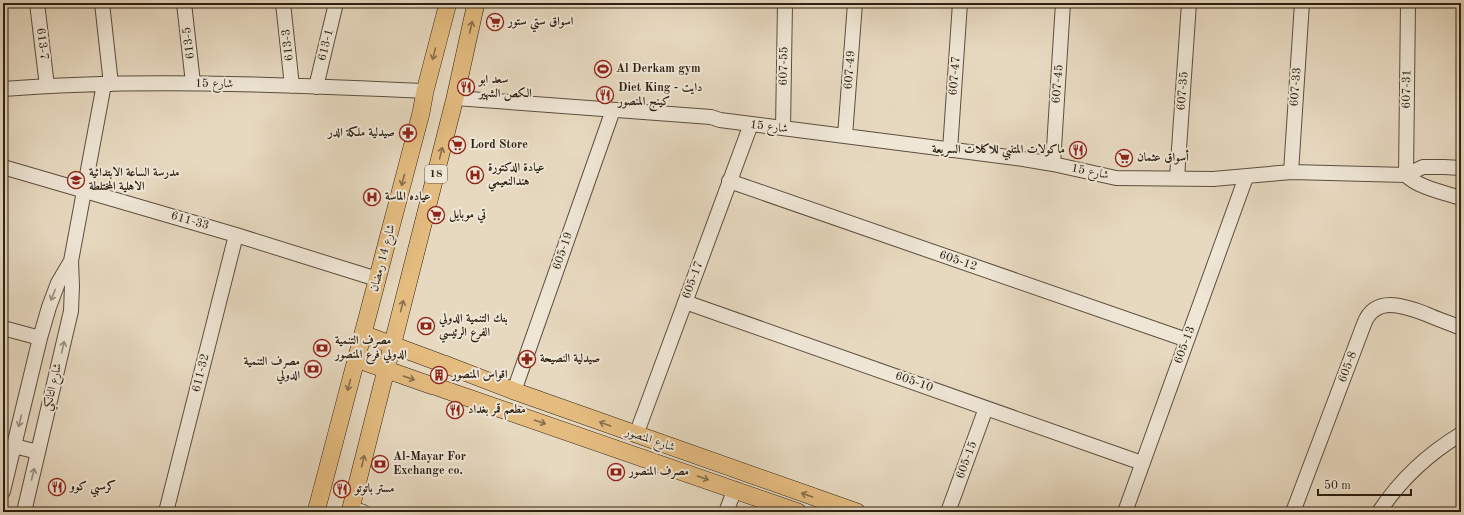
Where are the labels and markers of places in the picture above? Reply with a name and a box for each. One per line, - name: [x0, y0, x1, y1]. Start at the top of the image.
- supermarket icon: اسواق ستي ستور: [485, 12, 505, 32]
- place label: اسواق ستي ستور: [506, 16, 574, 33]
- sports icon: Al Derkam gym: [593, 59, 613, 79]
- place label: Al Derkam gym: [616, 63, 701, 75]
- place label: سعد ابو الكص الشهير: [477, 74, 532, 101]
- restaurant icon: سعد ابو الكص الشهير: [456, 77, 476, 97]
- place label: Diet King - دايت كينج المنصور: [616, 82, 702, 112]
- restaurant icon: Diet King - دايت كينج المنصور: [595, 85, 615, 105]
- pharmacy icon: صيدلية ملكة الدر: [398, 123, 418, 143]
- place label: صيدلية ملكة الدر: [326, 126, 395, 139]
- supermarket icon: Lord Store: [447, 135, 467, 155]
- place label: Lord Store: [470, 139, 528, 151]
- restaurant icon: ماكولات المتنبي للاكلات السريعة: [1068, 140, 1088, 160]
- place label: ماكولات المتنبي للاكلات السريعة: [932, 142, 1065, 161]
- supermarket icon: أسواق عثمان: [1114, 148, 1134, 168]
- place label: أسواق عثمان: [1137, 149, 1189, 165]
- place label: عيادة الدكتورة هندالنعيمي: [488, 161, 545, 192]
- hospital icon: عيادة الدكتورة هندالنعيمي: [465, 165, 485, 185]
- place label: مدرسة الساعة الابتدائية الاهلية المختلطة: [89, 166, 180, 193]
- school or university icon: مدرسة الساعة الابتدائية الاهلية المختلطة: [66, 170, 86, 190]
- hospital icon: عياده الماسة: [362, 187, 382, 207]
- place label: عياده الماسة: [385, 190, 431, 203]
- supermarket icon: تي موبايل: [426, 205, 446, 225]
- place label: تي موبايل: [449, 208, 486, 224]
- place label: بنك التنمية الدولي الفرع الرئيسي: [438, 312, 508, 343]
- bank icon: بنك التنمية الدولي الفرع الرئيسي: [416, 316, 436, 336]
- place label: مصرف التنمية الدولي فرع المنصور: [333, 334, 407, 365]
- bank icon: مصرف التنمية الدولي فرع المنصور: [312, 338, 332, 358]
- pharmacy icon: صيدلية النصيحة: [517, 349, 537, 369]
- place label: صيدلية النصيحة: [540, 352, 600, 365]
- place label: مصرف التنمية الدولي: [244, 355, 300, 385]
- bank icon: مصرف التنمية الدولي: [303, 359, 323, 379]
- building icon: اقواس المنصور: [429, 365, 449, 385]
- place label: اقواس المنصور: [450, 369, 508, 382]
- restaurant icon: مطعم قمر بغداد: [445, 400, 465, 420]
- place label: مطعم قمر بغداد: [468, 403, 526, 420]
- place label: Al-Mayar For Exchange co.: [393, 451, 466, 477]
- bank icon: Al-Mayar For Exchange co.: [370, 454, 390, 474]
- bank icon: مصرف المنصور: [606, 462, 626, 482]
- place label: مصرف المنصور: [627, 466, 689, 480]
- restaurant icon: كرسبي كوو: [47, 477, 67, 497]
- place label: كرسبي كوو: [68, 479, 116, 498]
- restaurant icon: مستر باتوتو: [332, 479, 352, 499]
- place label: مستر باتوتو: [353, 482, 395, 496]

